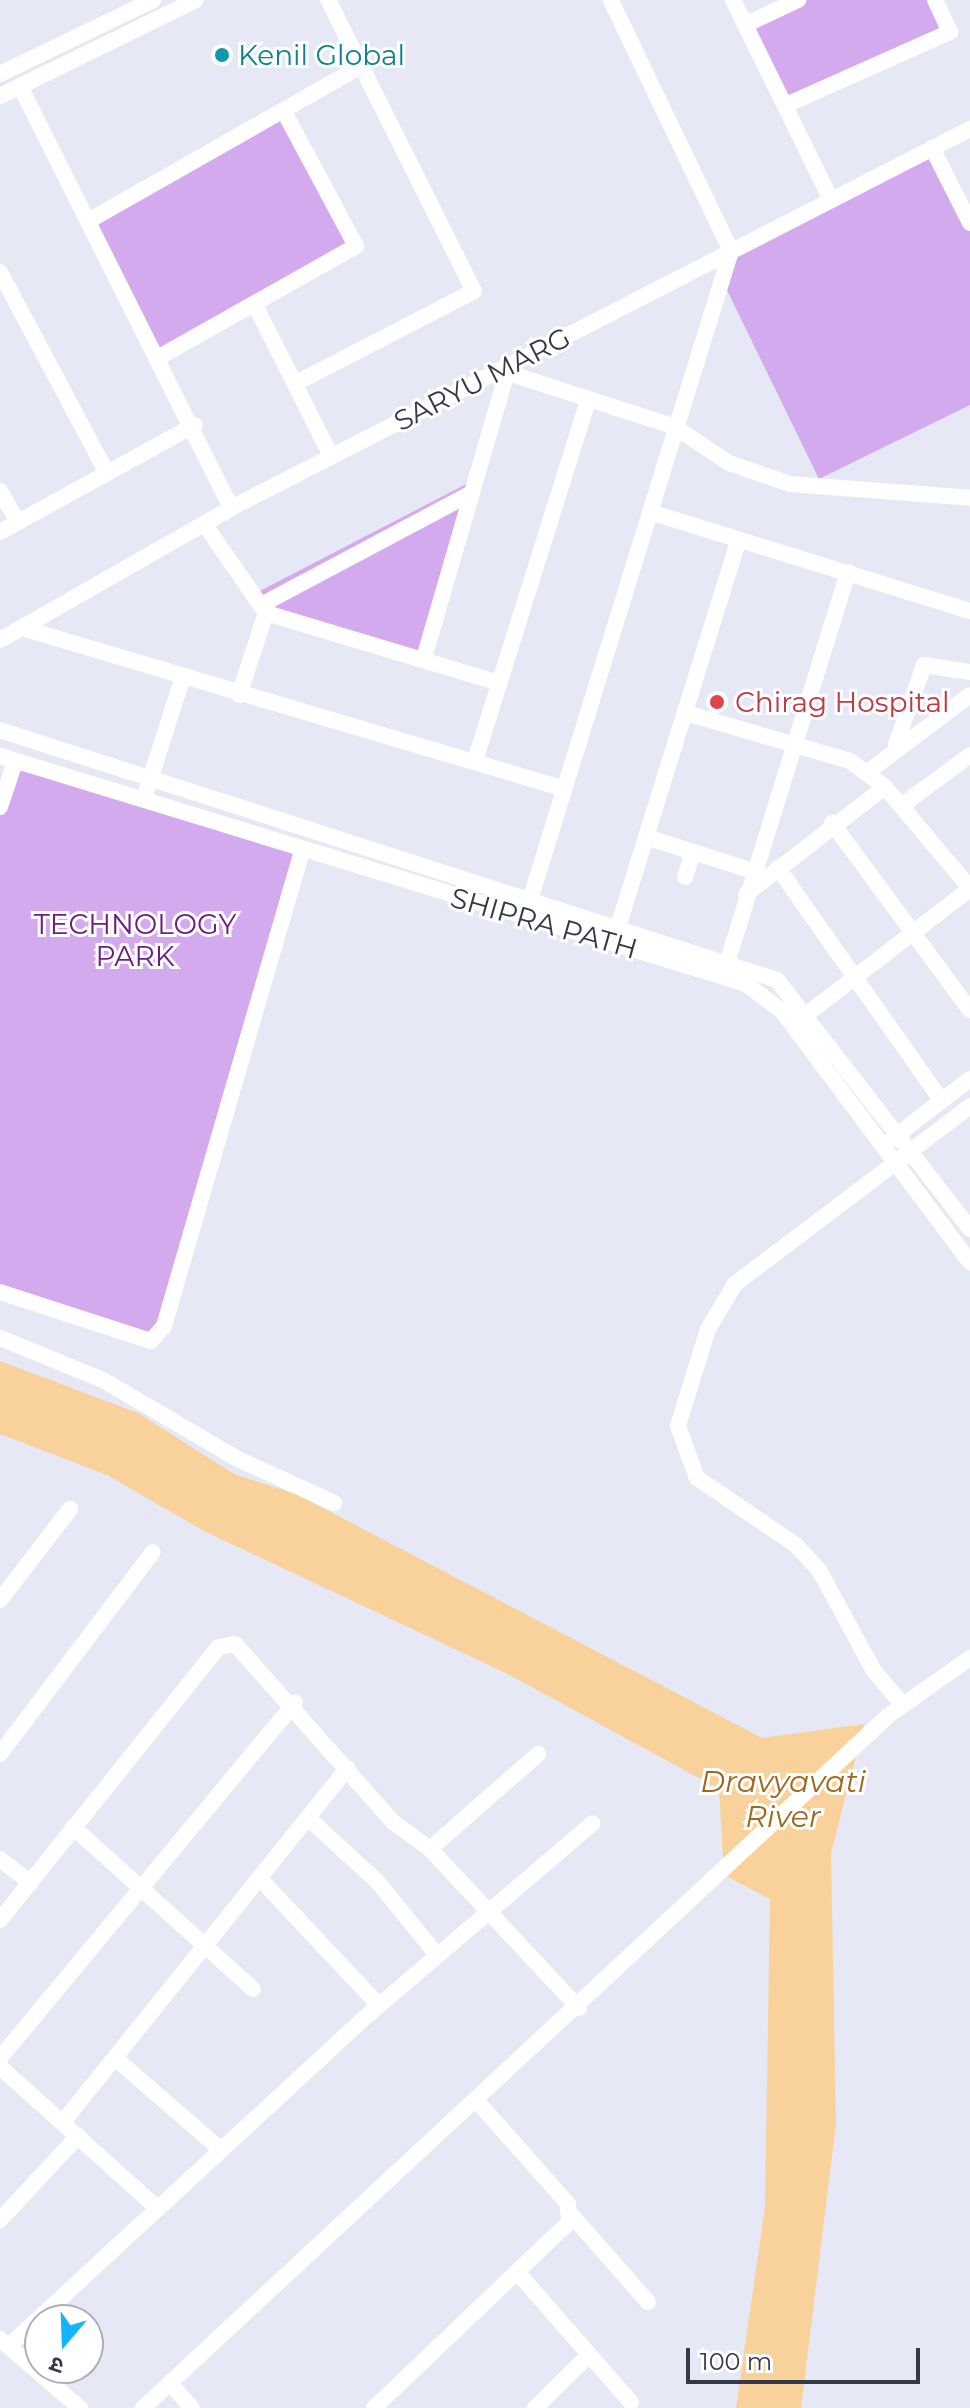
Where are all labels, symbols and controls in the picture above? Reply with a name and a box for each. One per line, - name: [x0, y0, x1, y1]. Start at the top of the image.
- place label: Kenil Global: [238, 38, 405, 72]
- marker: Kenil Global: [213, 46, 231, 64]
- street label: SARYU MARG: [388, 320, 576, 438]
- place label: Chirag Hospital: [735, 685, 950, 719]
- marker: Chirag Hospital: [706, 691, 728, 713]
- street label: SHIPRA PATH: [447, 880, 641, 966]
- park label: TECHNOLOGY PARK: [34, 907, 236, 973]
- water label: Dravyavati River: [700, 1764, 866, 1834]
- north arrow: [24, 2304, 104, 2384]
- scale bar: [690, 2332, 924, 2382]
- text: 100 m: [700, 2347, 772, 2376]
- text: उ: [46, 2350, 67, 2380]

